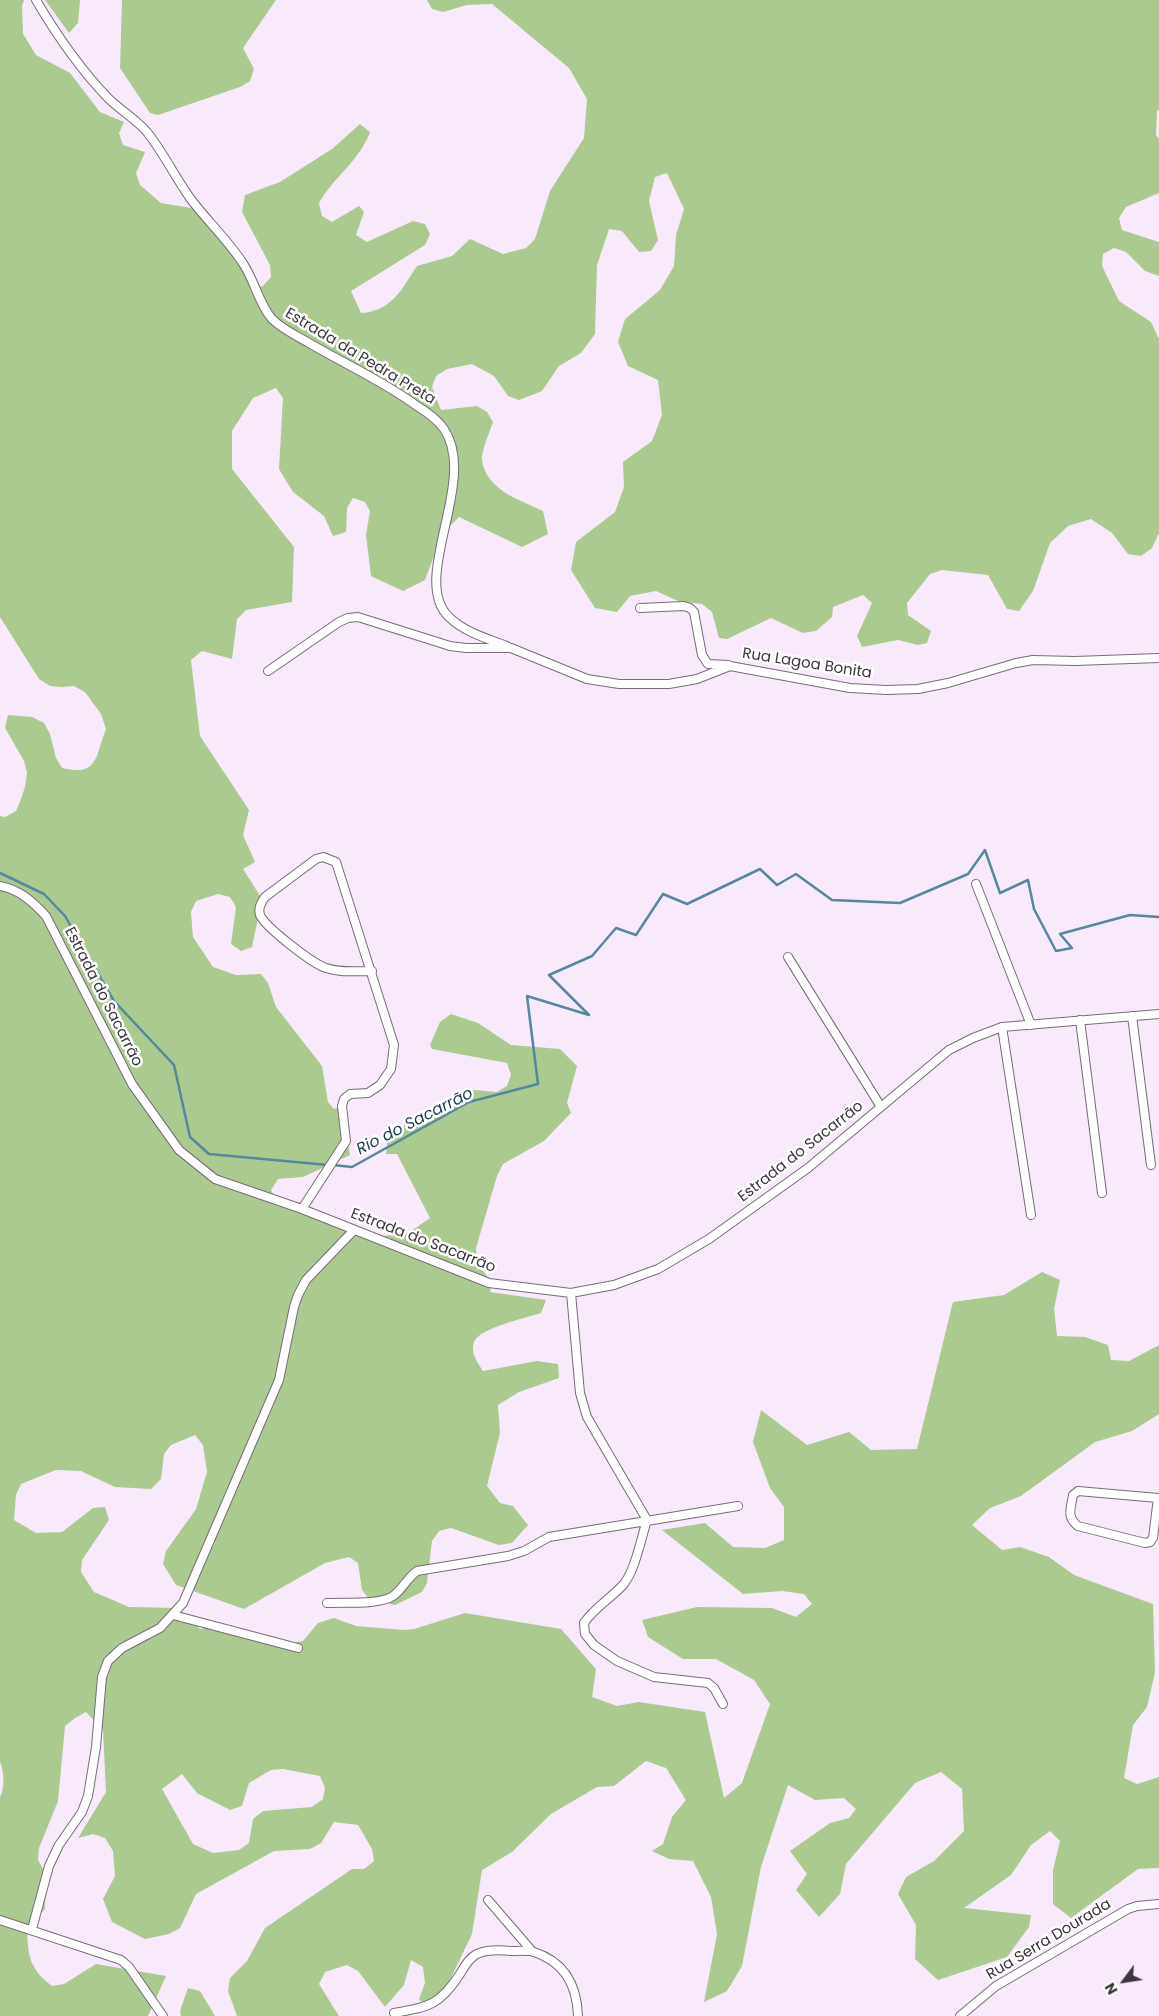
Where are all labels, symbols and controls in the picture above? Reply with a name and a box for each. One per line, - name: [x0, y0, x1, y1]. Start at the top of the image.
- street label: Estrada da Pedra Preta: [282, 305, 438, 409]
- street label: Rua Lagoa Bonita: [741, 645, 873, 683]
- street label: Estrada do Sacarrão: [60, 924, 146, 1070]
- water label: Rio do Sacarrão: [354, 1084, 476, 1160]
- street label: Estrada do Sacarrão: [735, 1098, 867, 1206]
- street label: Estrada do Sacarrão: [348, 1205, 498, 1277]
- street label: Rua Serra Dourada: [983, 1896, 1115, 1984]
- north arrow: [1099, 1956, 1149, 2006]
- text: N: [1100, 1979, 1122, 1998]

